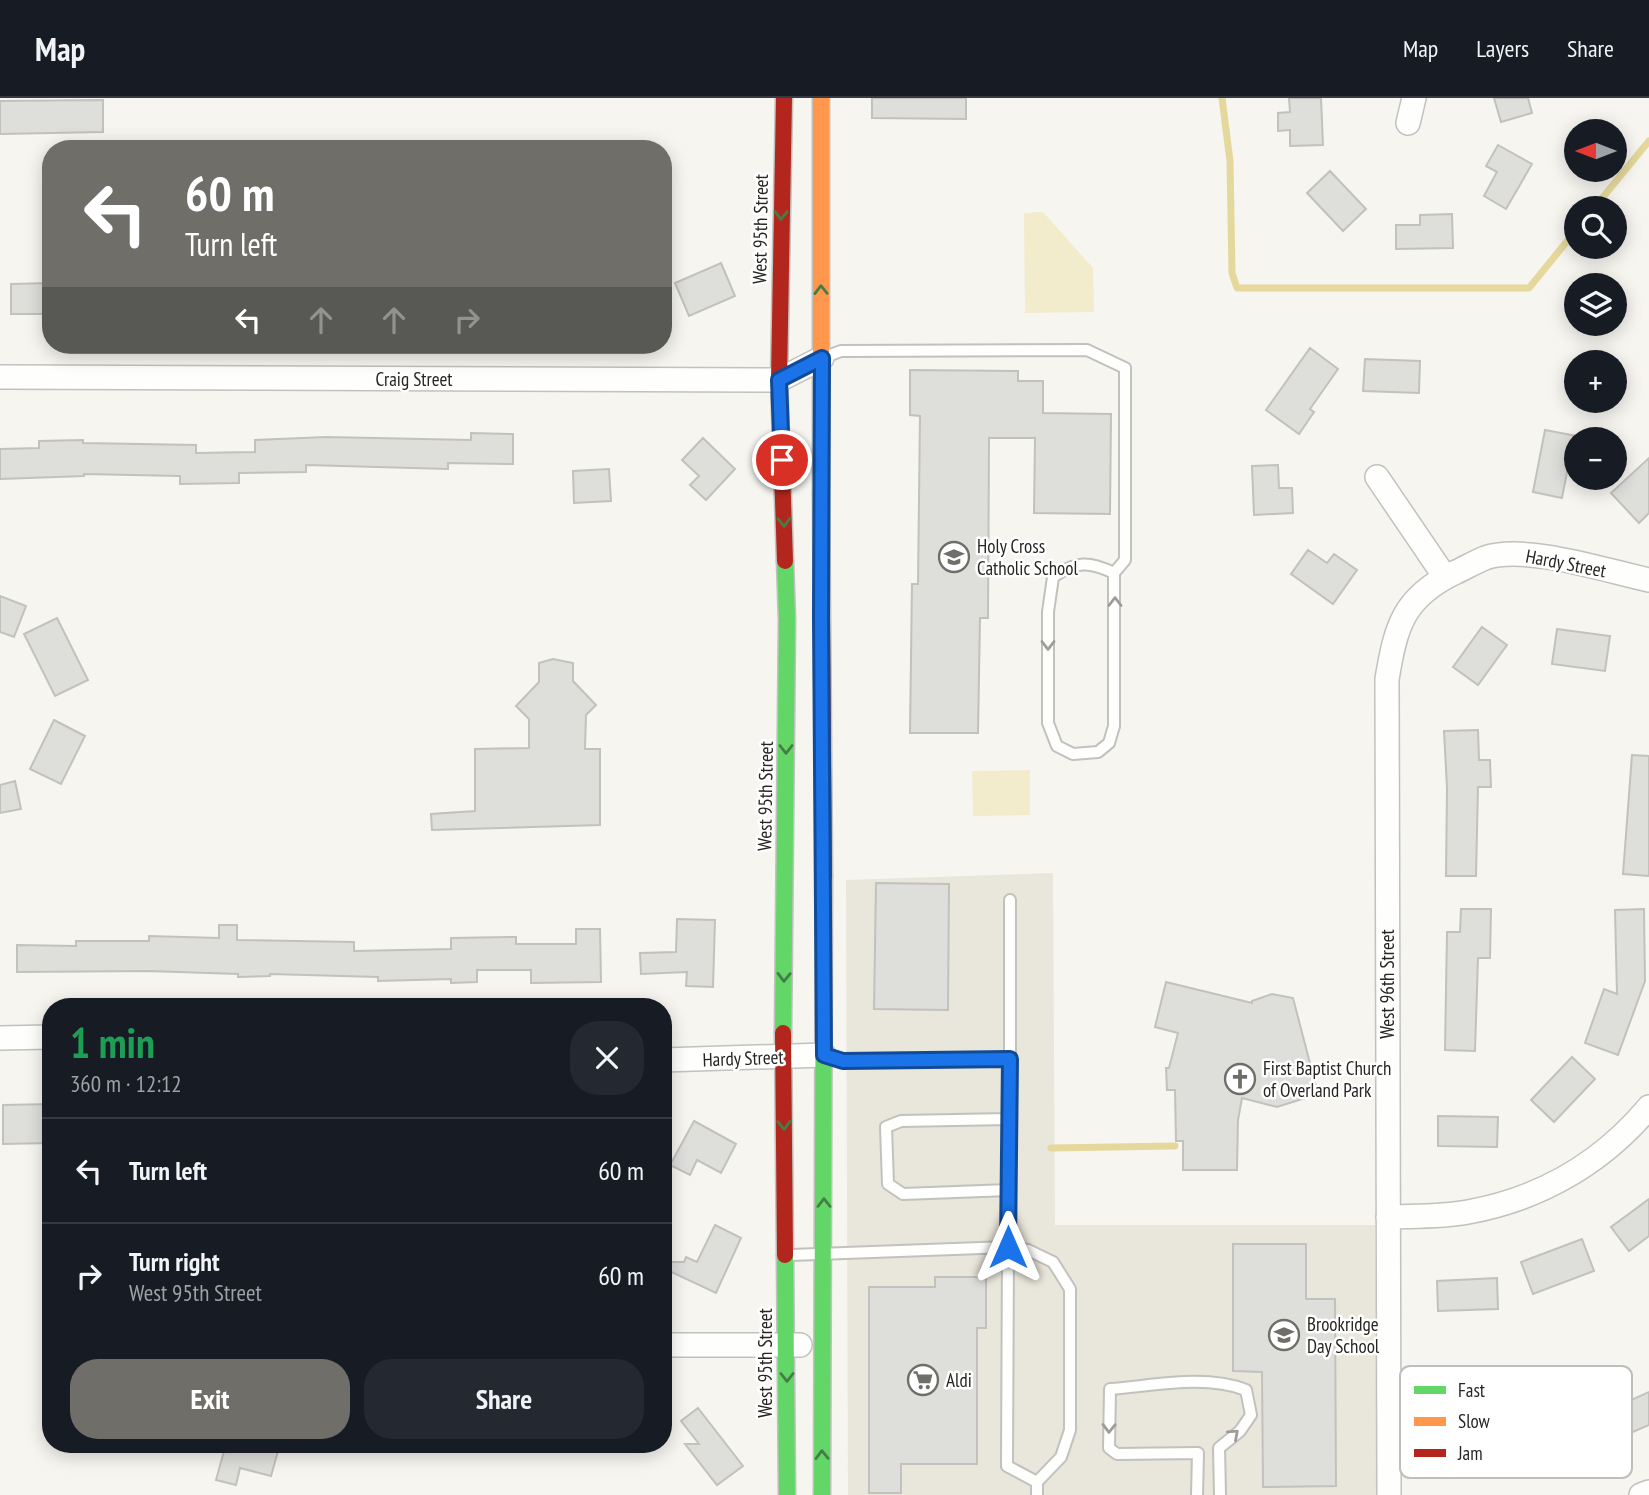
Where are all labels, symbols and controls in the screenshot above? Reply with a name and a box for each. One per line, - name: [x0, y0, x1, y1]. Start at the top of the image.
- text: Map: [35, 27, 85, 70]
- text: Map: [1403, 33, 1438, 64]
- text: Layers: [1476, 33, 1529, 64]
- text: Share: [1567, 33, 1614, 64]
- north arrow: [1564, 119, 1628, 182]
- map controls: [1564, 119, 1627, 490]
- text: 60 m: [185, 161, 274, 225]
- icon: left: [70, 168, 161, 259]
- street label: West 95th Street: [747, 173, 773, 284]
- button: search: [1564, 196, 1627, 259]
- one-way arrow: [773, 210, 789, 221]
- text: Turn left: [185, 223, 277, 265]
- button: layers: [1564, 273, 1627, 336]
- one-way arrow: [814, 284, 829, 295]
- icon: left: [229, 301, 267, 339]
- icon: ahead: [302, 301, 340, 339]
- icon: ahead: [375, 301, 413, 339]
- icon: right: [448, 301, 486, 339]
- button: +: [1564, 350, 1627, 413]
- street label: Craig Street: [376, 367, 453, 391]
- button: −: [1564, 427, 1627, 490]
- pin: [752, 430, 812, 490]
- icon: arrive: [763, 441, 801, 479]
- one-way arrow: [776, 517, 791, 528]
- place label: Holy Cross Catholic School: [977, 534, 1079, 580]
- school or university icon: Holy Cross Catholic School: [937, 540, 971, 574]
- street label: Hardy Street: [1524, 543, 1609, 583]
- one-way arrow: [1107, 596, 1123, 607]
- one-way arrow: [1040, 640, 1056, 651]
- street label: West 95th Street: [752, 740, 778, 851]
- one-way arrow: [778, 745, 794, 755]
- street label: West 96th Street: [1375, 928, 1399, 1039]
- one-way arrow: [776, 972, 792, 983]
- text: 1 min: [70, 1015, 155, 1070]
- button: close: [570, 1021, 644, 1095]
- street label: Hardy Street: [702, 1045, 785, 1071]
- place label: First Baptist Church of Overland Park: [1263, 1056, 1391, 1102]
- church icon: First Baptist Church of Overland Park: [1223, 1062, 1257, 1096]
- text: 360 m · 12:12: [70, 1069, 182, 1098]
- one-way arrow: [776, 1120, 792, 1130]
- icon: left: [70, 1152, 108, 1190]
- text: Turn left: [129, 1154, 207, 1187]
- text: 60 m: [598, 1154, 644, 1187]
- one-way arrow: [816, 1198, 832, 1208]
- position arrow: [971, 1210, 1045, 1284]
- text: Turn right: [129, 1245, 220, 1278]
- icon: right: [70, 1257, 108, 1295]
- text: 60 m: [598, 1259, 644, 1292]
- text: West 95th Street: [129, 1278, 262, 1307]
- street label: West 95th Street: [753, 1307, 777, 1418]
- place label: Brookridge Day School: [1307, 1312, 1380, 1358]
- school or university icon: Brookridge Day School: [1267, 1318, 1301, 1352]
- button: Exit: [70, 1359, 350, 1439]
- button: Share: [364, 1359, 644, 1439]
- supermarket icon: Aldi: [906, 1363, 940, 1397]
- legend: [1400, 1366, 1632, 1478]
- place label: Aldi: [946, 1368, 972, 1392]
- one-way arrow: [779, 1372, 795, 1382]
- text: Fast: [1458, 1378, 1486, 1402]
- text: Slow: [1458, 1409, 1491, 1433]
- one-way arrow: [1101, 1423, 1117, 1434]
- one-way arrow: [1226, 1430, 1239, 1442]
- text: Jam: [1457, 1441, 1483, 1465]
- one-way arrow: [814, 1449, 830, 1459]

